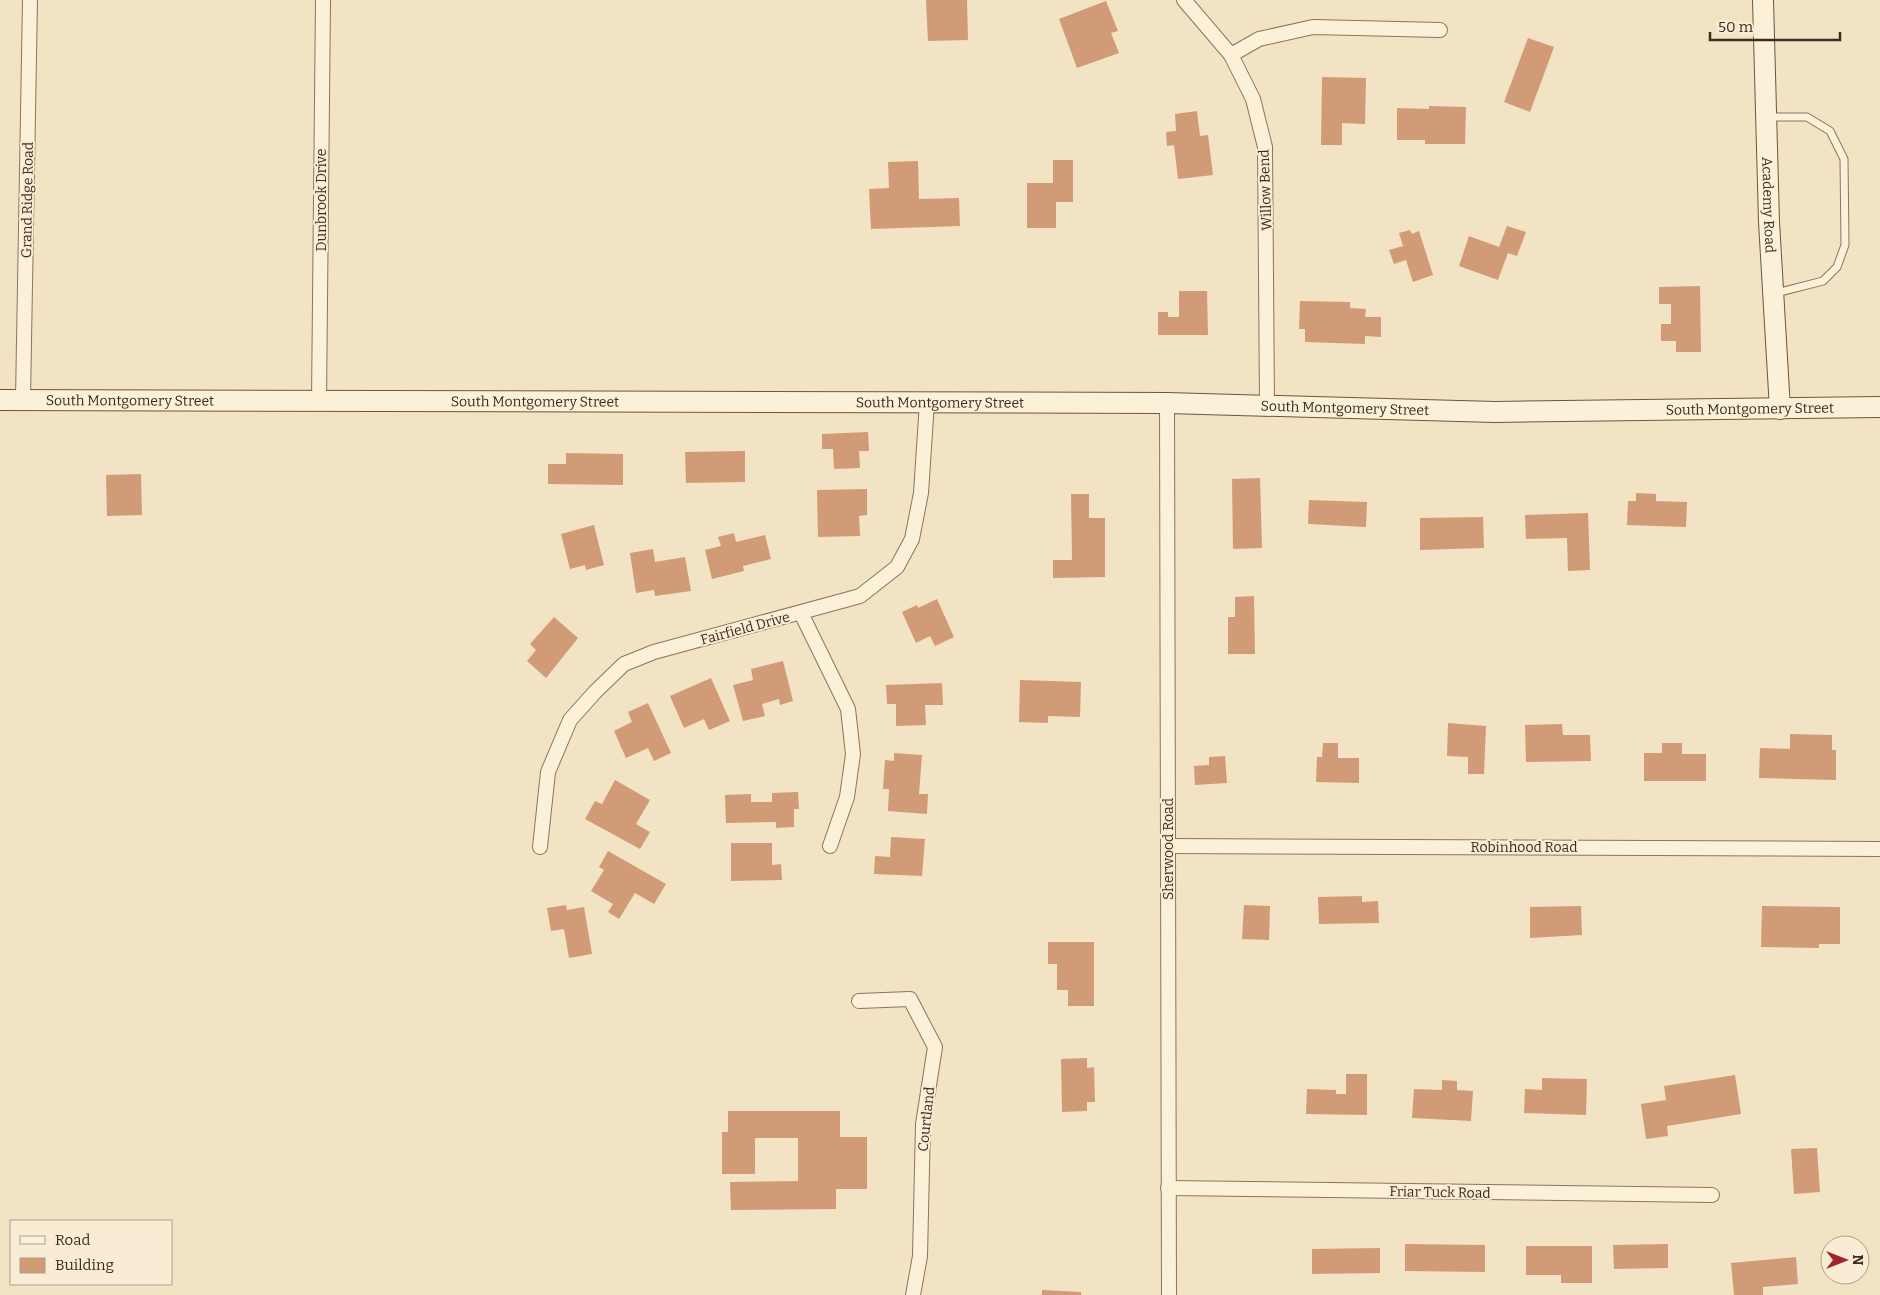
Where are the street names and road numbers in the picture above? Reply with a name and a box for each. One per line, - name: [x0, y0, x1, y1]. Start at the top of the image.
- street label: Grand Ridge Road: [18, 142, 37, 258]
- street label: Dunbrook Drive: [313, 149, 330, 251]
- street label: Willow Bend: [1256, 149, 1275, 231]
- street label: Academy Road: [1758, 157, 1779, 254]
- street label: South Montgomery Street: [46, 392, 214, 410]
- street label: South Montgomery Street: [451, 393, 619, 411]
- street label: South Montgomery Street: [856, 394, 1024, 412]
- street label: South Montgomery Street: [1260, 398, 1429, 419]
- street label: South Montgomery Street: [1666, 400, 1834, 419]
- street label: Fairfield Drive: [699, 608, 792, 649]
- street label: Sherwood Road: [1160, 798, 1177, 900]
- street label: Robinhood Road: [1471, 839, 1577, 856]
- street label: Courtland: [915, 1086, 938, 1152]
- street label: Friar Tuck Road: [1389, 1183, 1491, 1202]

